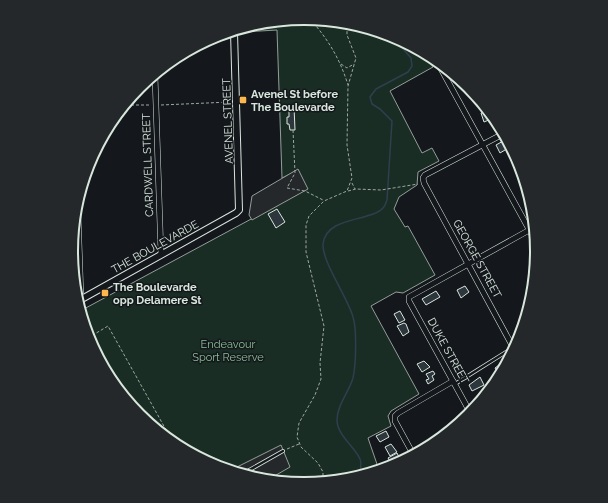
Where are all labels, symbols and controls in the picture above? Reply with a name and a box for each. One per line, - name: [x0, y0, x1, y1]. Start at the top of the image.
- street label: AVENEL STREET: [220, 78, 236, 164]
- place label: Avenel St before The Boulevarde: [251, 88, 338, 114]
- marker: Avenel St before The Boulevarde: [238, 95, 248, 105]
- street label: CARDWELL STREET: [140, 113, 156, 217]
- street label: GEORGE STREET: [450, 217, 504, 301]
- street label: THE BOULEVARDE: [109, 218, 201, 276]
- place label: The Boulevarde opp Delamere St: [113, 281, 202, 307]
- marker: The Boulevarde opp Delamere St: [100, 288, 110, 298]
- street label: DUKE STREET: [425, 316, 472, 387]
- park label: Endeavour Sport Reserve: [192, 338, 264, 364]

